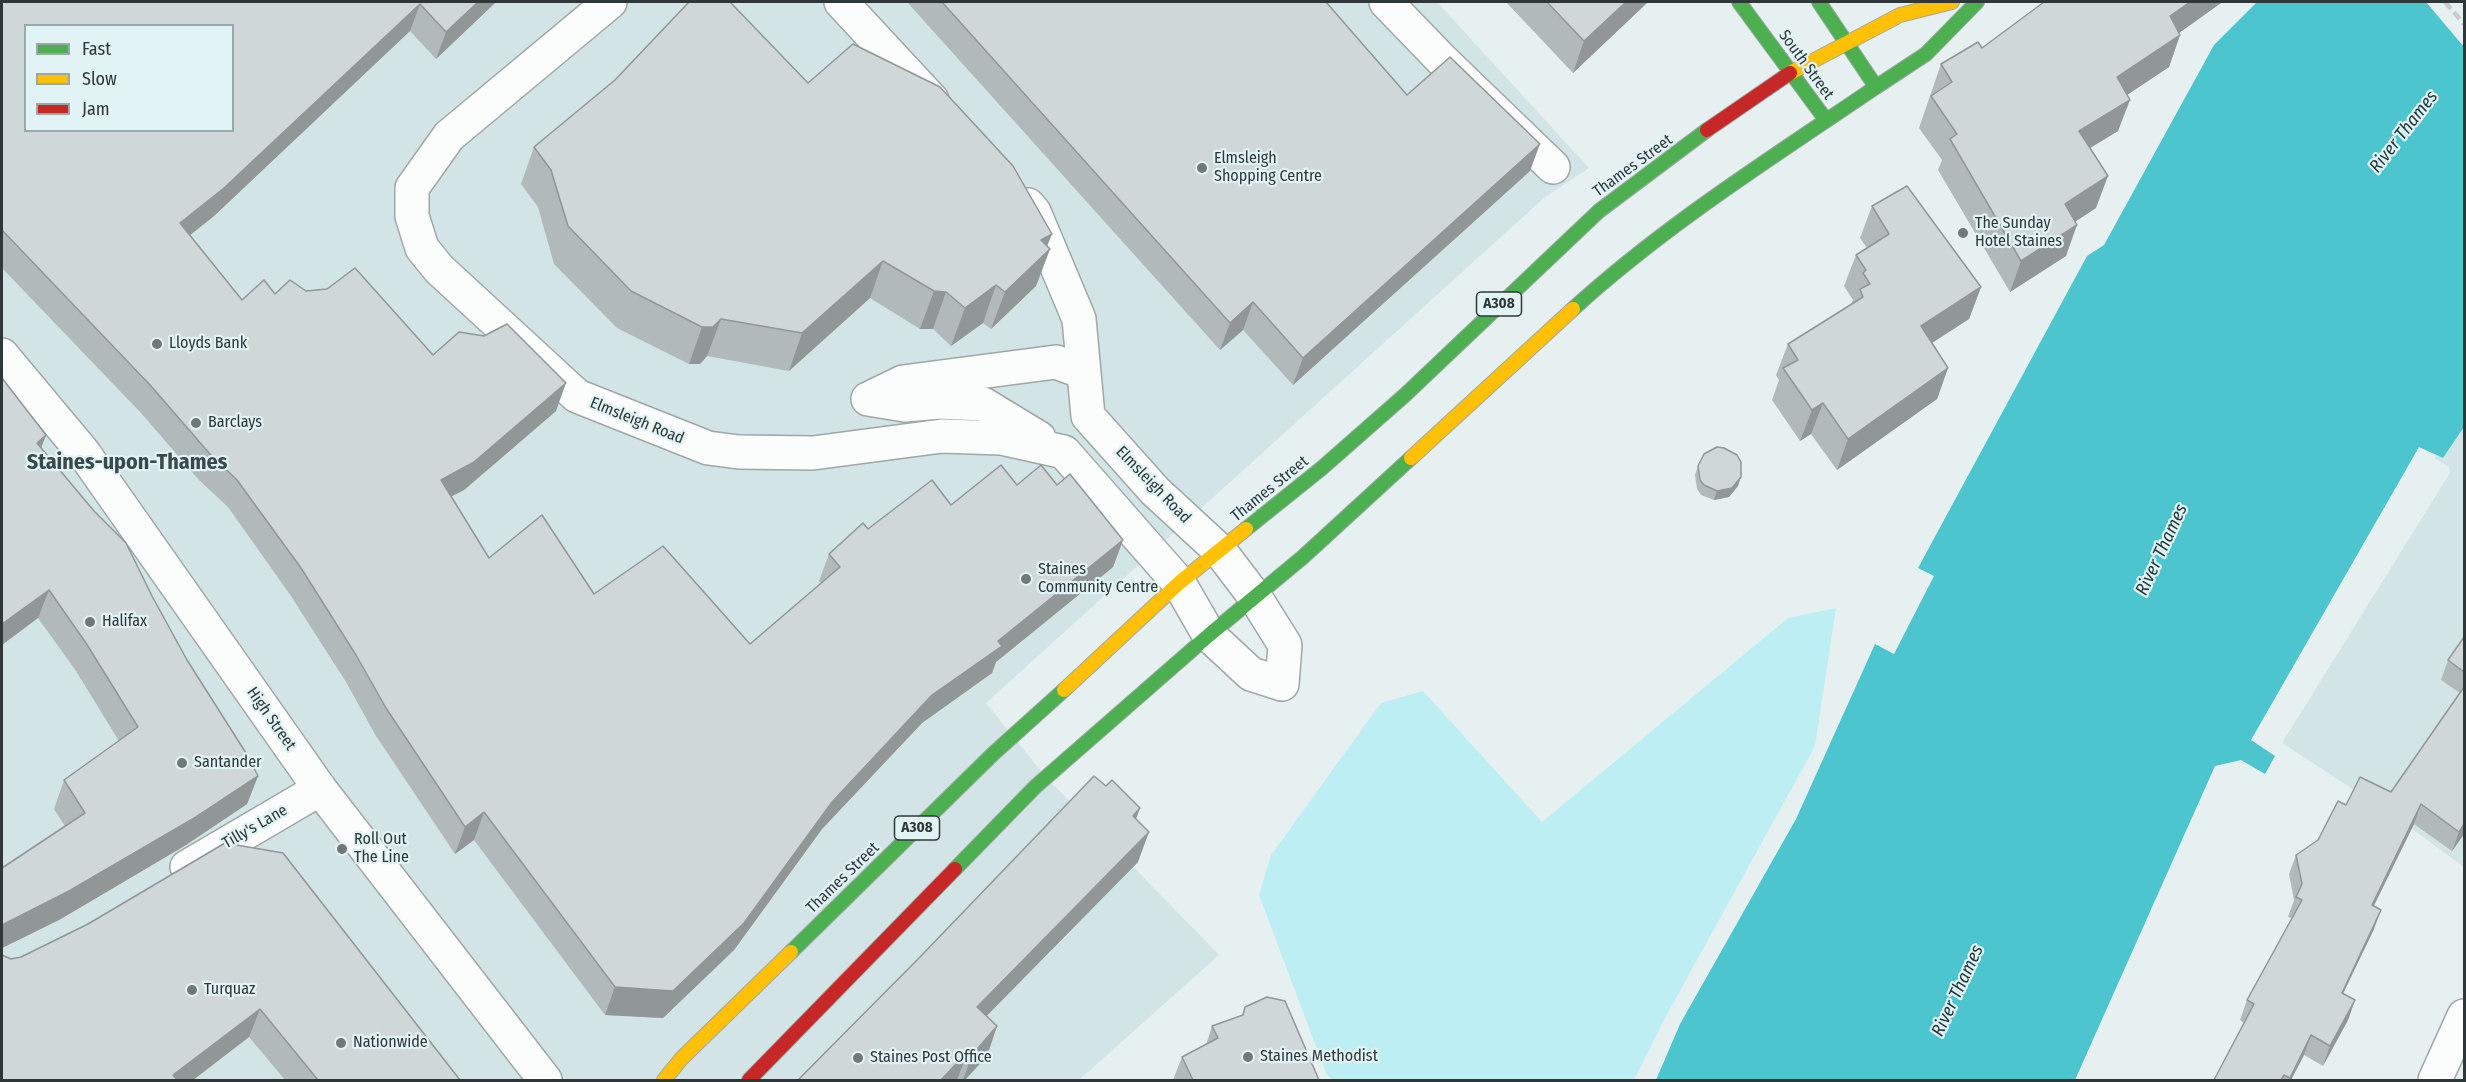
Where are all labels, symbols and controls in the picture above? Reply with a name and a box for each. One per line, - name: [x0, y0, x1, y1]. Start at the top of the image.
- legend: [24, 24, 234, 132]
- street label: South Street: [1774, 26, 1838, 104]
- text: Fast: [82, 38, 111, 60]
- text: Slow: [82, 68, 117, 90]
- water label: River Thames: [2365, 87, 2443, 177]
- text: Jam: [82, 98, 110, 120]
- street label: Thames Street: [1589, 131, 1677, 201]
- place label: Elmsleigh Shopping Centre: [1214, 149, 1322, 187]
- marker: Elmsleigh Shopping Centre: [1195, 161, 1209, 175]
- place label: The Sunday Hotel Staines: [1975, 214, 2062, 252]
- marker: The Sunday Hotel Staines: [1956, 226, 1970, 240]
- road number: A308: [1476, 292, 1522, 316]
- place label: Lloyds Bank: [169, 334, 247, 354]
- marker: Lloyds Bank: [150, 337, 164, 351]
- street label: Elmsleigh Road: [587, 393, 687, 449]
- place label: Barclays: [208, 413, 262, 433]
- marker: Barclays: [189, 416, 203, 430]
- street label: Elmsleigh Road: [1111, 442, 1195, 528]
- district label: Staines-upon-Thames: [27, 450, 227, 476]
- street label: Thames Street: [1228, 452, 1312, 526]
- water label: River Thames: [2131, 501, 2193, 599]
- place label: Staines Community Centre: [1038, 560, 1158, 598]
- marker: Staines Community Centre: [1019, 572, 1033, 586]
- place label: Halifax: [102, 612, 147, 632]
- marker: Halifax: [83, 615, 97, 629]
- street label: High Street: [242, 684, 300, 754]
- place label: Santander: [194, 753, 262, 773]
- marker: Santander: [175, 756, 189, 770]
- street label: Tilly's Lane: [219, 801, 291, 853]
- road number: A308: [894, 816, 940, 840]
- place label: Roll Out The Line: [354, 830, 409, 868]
- street label: Thames Street: [803, 839, 883, 917]
- marker: Roll Out The Line: [335, 842, 349, 856]
- water label: River Thames: [1927, 942, 1989, 1040]
- place label: Turquaz: [204, 980, 255, 1000]
- marker: Turquaz: [185, 983, 199, 997]
- place label: Nationwide: [353, 1033, 428, 1053]
- marker: Nationwide: [334, 1036, 348, 1050]
- place label: Staines Methodist: [1260, 1047, 1378, 1067]
- place label: Staines Post Office: [870, 1048, 992, 1068]
- marker: Staines Methodist: [1241, 1050, 1255, 1064]
- marker: Staines Post Office: [851, 1051, 865, 1065]

